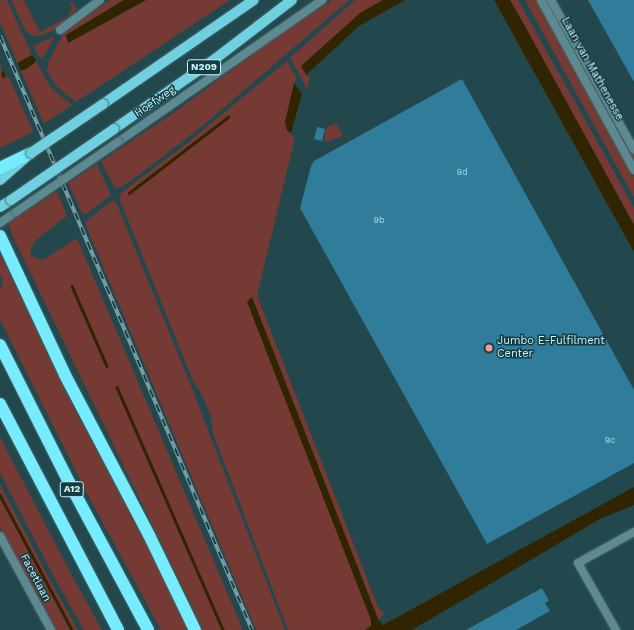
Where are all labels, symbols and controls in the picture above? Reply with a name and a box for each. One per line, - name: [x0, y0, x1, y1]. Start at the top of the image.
- street label: Laan van Mathenesse: [558, 15, 626, 123]
- road number: N209: [187, 59, 221, 75]
- street label: Hoefweg: [132, 84, 178, 120]
- house number: 9d: [456, 167, 468, 177]
- house number: 9b: [373, 215, 385, 225]
- place label: Jumbo E-Fulfilment Center: [497, 335, 605, 361]
- marker: Jumbo E-Fulfilment Center: [484, 343, 494, 353]
- house number: 9c: [605, 435, 615, 445]
- road number: A12: [59, 481, 85, 497]
- street label: Facetlaan: [17, 552, 53, 604]

